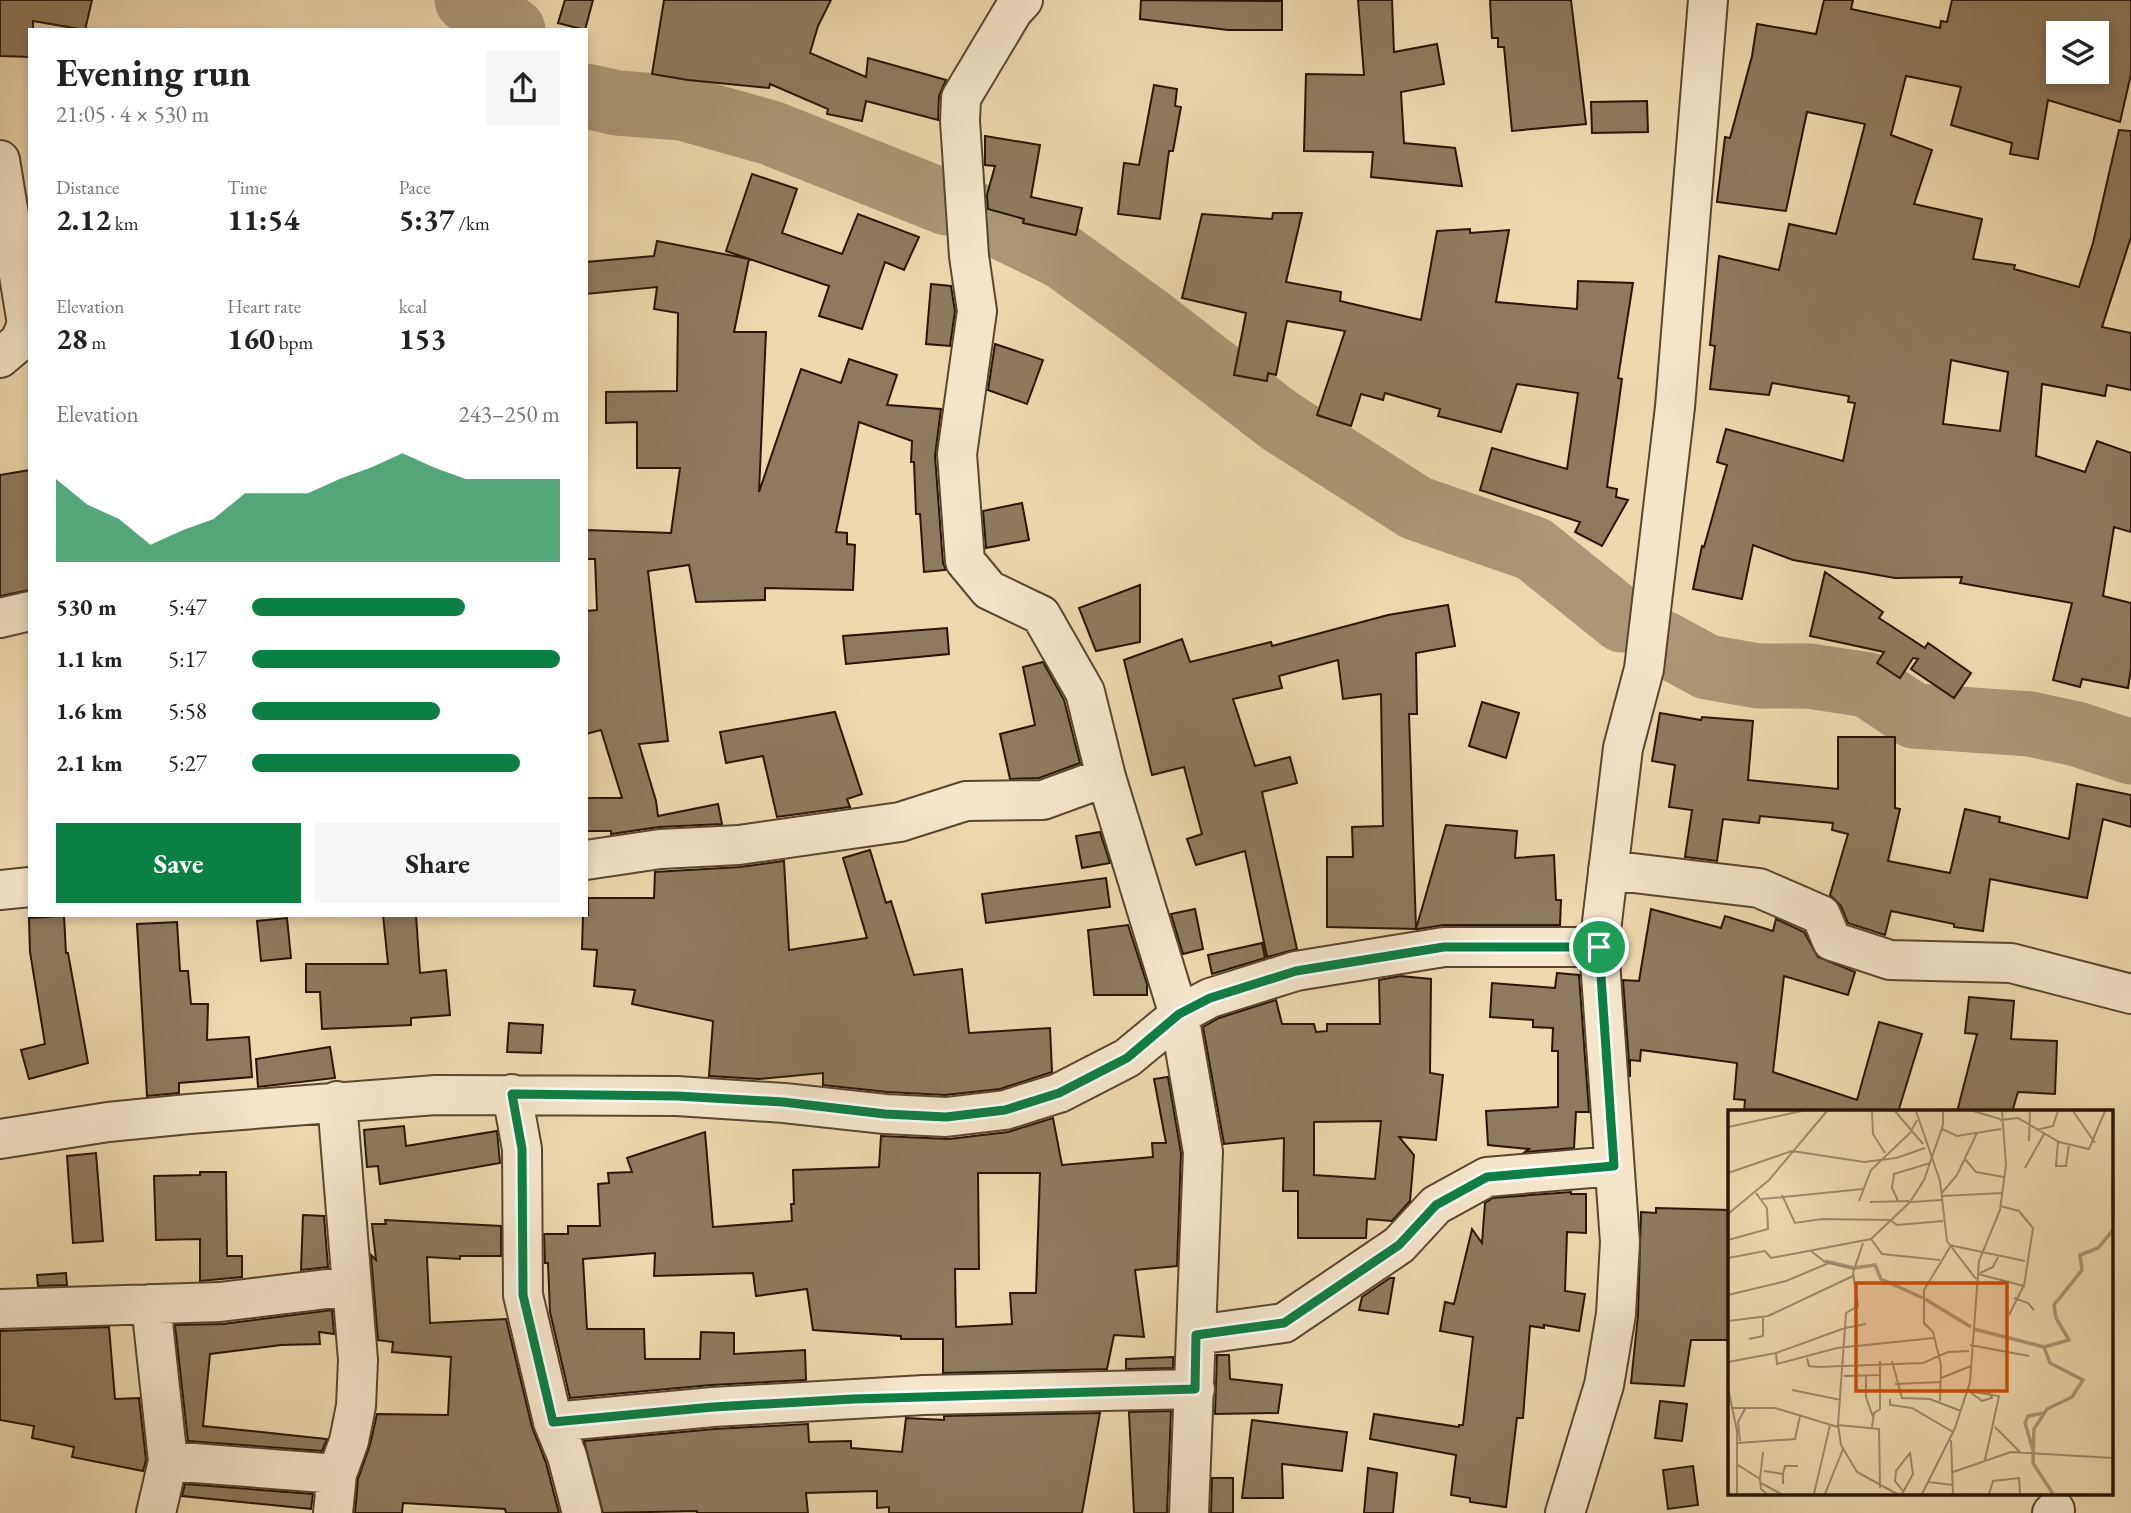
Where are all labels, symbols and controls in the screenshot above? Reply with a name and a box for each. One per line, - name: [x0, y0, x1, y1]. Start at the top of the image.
- map controls: [2046, 21, 2109, 84]
- button: layers: [2046, 21, 2109, 84]
- text: Evening run: [56, 48, 251, 97]
- button: share: [486, 51, 560, 125]
- text: 21:05 · 4 × 530 m: [56, 99, 209, 129]
- text: Distance: [56, 175, 119, 200]
- text: Time: [227, 175, 267, 200]
- text: Pace: [399, 175, 431, 200]
- text: 2.12: [56, 200, 111, 239]
- text: 11:54: [227, 200, 299, 239]
- text: 5:37: [399, 200, 455, 239]
- text: km: [111, 211, 139, 236]
- text: /km: [455, 211, 490, 236]
- text: Elevation: [56, 294, 124, 319]
- text: Heart rate: [227, 294, 301, 319]
- text: kcal: [399, 294, 427, 319]
- text: 28: [56, 319, 88, 358]
- text: 160: [227, 319, 275, 358]
- text: 153: [399, 319, 446, 358]
- text: m: [88, 330, 106, 355]
- text: bpm: [275, 330, 313, 355]
- text: Elevation: [56, 399, 139, 429]
- text: 243–250 m: [459, 399, 560, 429]
- text: 530 m: [56, 592, 117, 622]
- text: 5:47: [168, 592, 207, 622]
- text: 1.1 km: [56, 644, 123, 674]
- text: 5:17: [168, 644, 207, 674]
- text: 1.6 km: [56, 696, 123, 726]
- text: 5:58: [168, 696, 207, 726]
- text: 2.1 km: [56, 748, 123, 778]
- text: 5:27: [168, 748, 207, 778]
- button: Save: [56, 823, 301, 903]
- button: Share: [315, 823, 560, 903]
- pin: [1569, 917, 1629, 977]
- icon: arrive: [1580, 928, 1618, 966]
- inset map: [1728, 1110, 2114, 1496]

